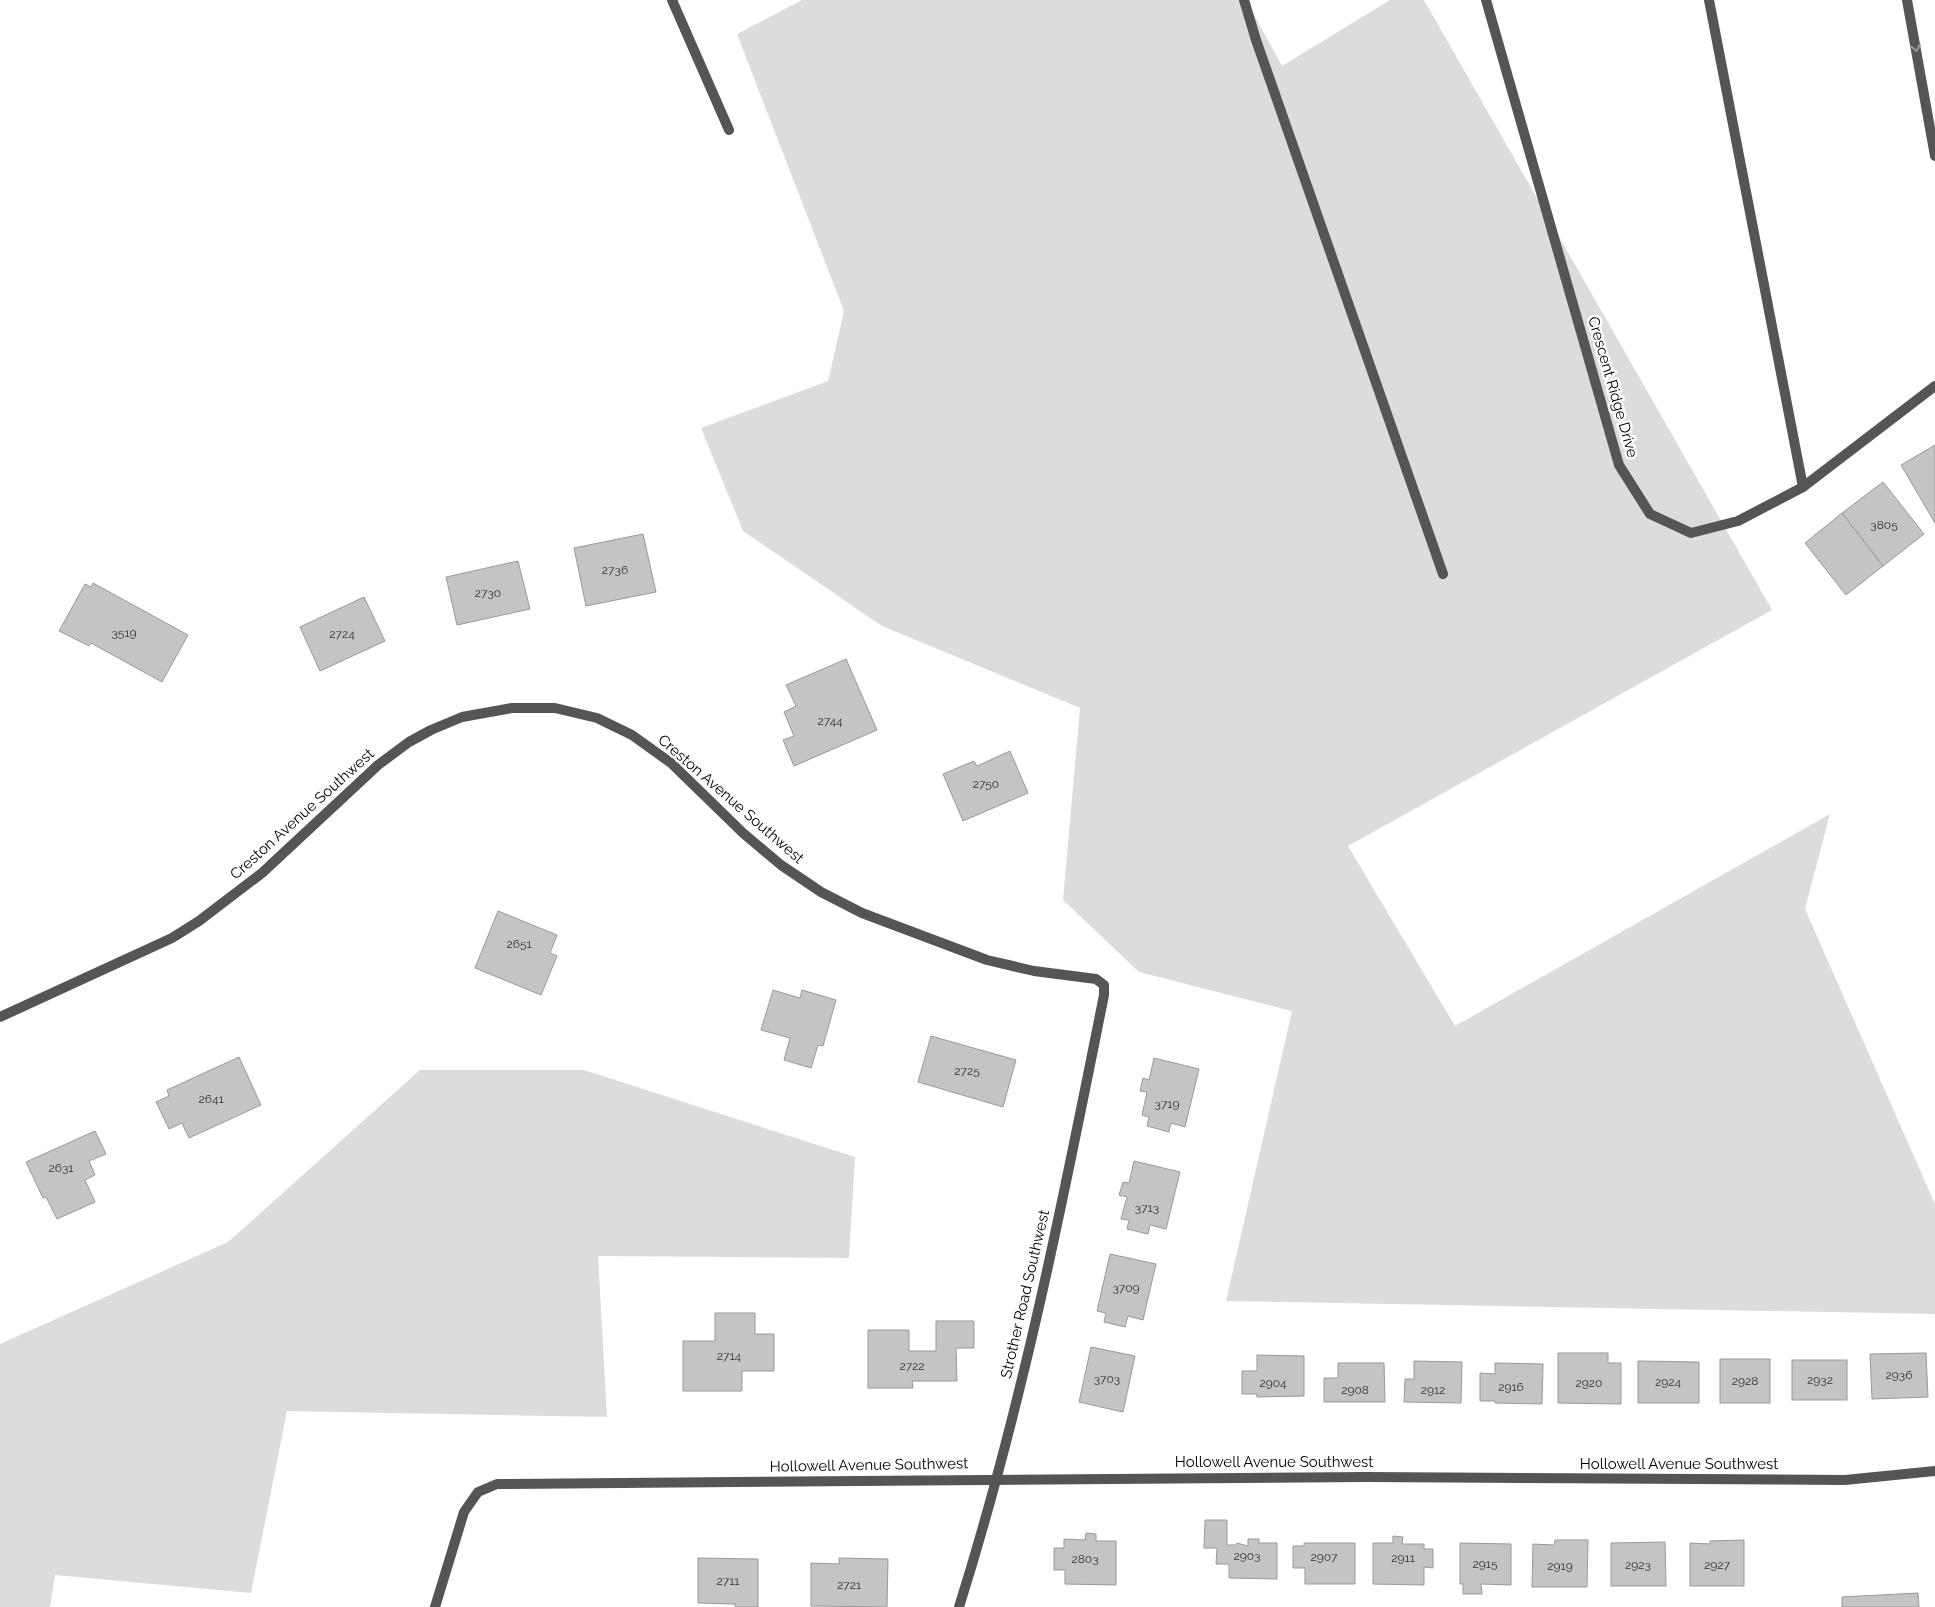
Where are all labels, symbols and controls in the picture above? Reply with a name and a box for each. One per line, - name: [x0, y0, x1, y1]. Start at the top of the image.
- one-way arrow: [1910, 44, 1921, 52]
- street label: Crescent Ridge Drive: [1584, 314, 1642, 460]
- house number: 3805: [1870, 518, 1898, 532]
- house number: 2736: [602, 563, 628, 577]
- house number: 2730: [475, 586, 501, 600]
- house number: 3519: [111, 626, 137, 640]
- house number: 2724: [329, 627, 355, 641]
- house number: 2744: [817, 714, 843, 728]
- street label: Creston Avenue Southwest: [654, 731, 808, 867]
- street label: Creston Avenue Southwest: [226, 745, 378, 883]
- house number: 2750: [973, 777, 999, 791]
- house number: 2651: [506, 937, 532, 951]
- house number: 2725: [954, 1064, 980, 1078]
- house number: 2641: [198, 1092, 224, 1106]
- house number: 3719: [1155, 1097, 1179, 1111]
- house number: 2631: [48, 1161, 74, 1175]
- house number: 3713: [1135, 1201, 1159, 1215]
- street label: Strother Road Southwest: [997, 1208, 1053, 1380]
- house number: 3709: [1112, 1281, 1140, 1295]
- house number: 2714: [717, 1349, 742, 1363]
- house number: 2722: [899, 1359, 925, 1373]
- house number: 2936: [1886, 1368, 1912, 1382]
- house number: 3703: [1094, 1372, 1120, 1386]
- house number: 2932: [1807, 1373, 1833, 1387]
- house number: 2928: [1732, 1374, 1758, 1388]
- house number: 2924: [1655, 1375, 1681, 1389]
- house number: 2904: [1259, 1376, 1287, 1390]
- house number: 2920: [1576, 1376, 1602, 1390]
- house number: 2916: [1498, 1380, 1524, 1394]
- house number: 2908: [1341, 1383, 1369, 1397]
- house number: 2912: [1421, 1383, 1445, 1397]
- street label: Hollowell Avenue Southwest: [1175, 1453, 1373, 1471]
- street label: Hollowell Avenue Southwest: [770, 1454, 968, 1476]
- street label: Hollowell Avenue Southwest: [1580, 1455, 1778, 1473]
- house number: 2903: [1233, 1549, 1261, 1563]
- house number: 2907: [1311, 1550, 1338, 1564]
- house number: 2911: [1391, 1551, 1415, 1565]
- house number: 2803: [1071, 1552, 1099, 1566]
- house number: 2915: [1473, 1557, 1498, 1571]
- house number: 2923: [1625, 1558, 1651, 1572]
- house number: 2927: [1704, 1558, 1731, 1572]
- house number: 2919: [1547, 1559, 1573, 1573]
- house number: 2711: [717, 1574, 739, 1588]
- house number: 2721: [837, 1578, 861, 1592]

